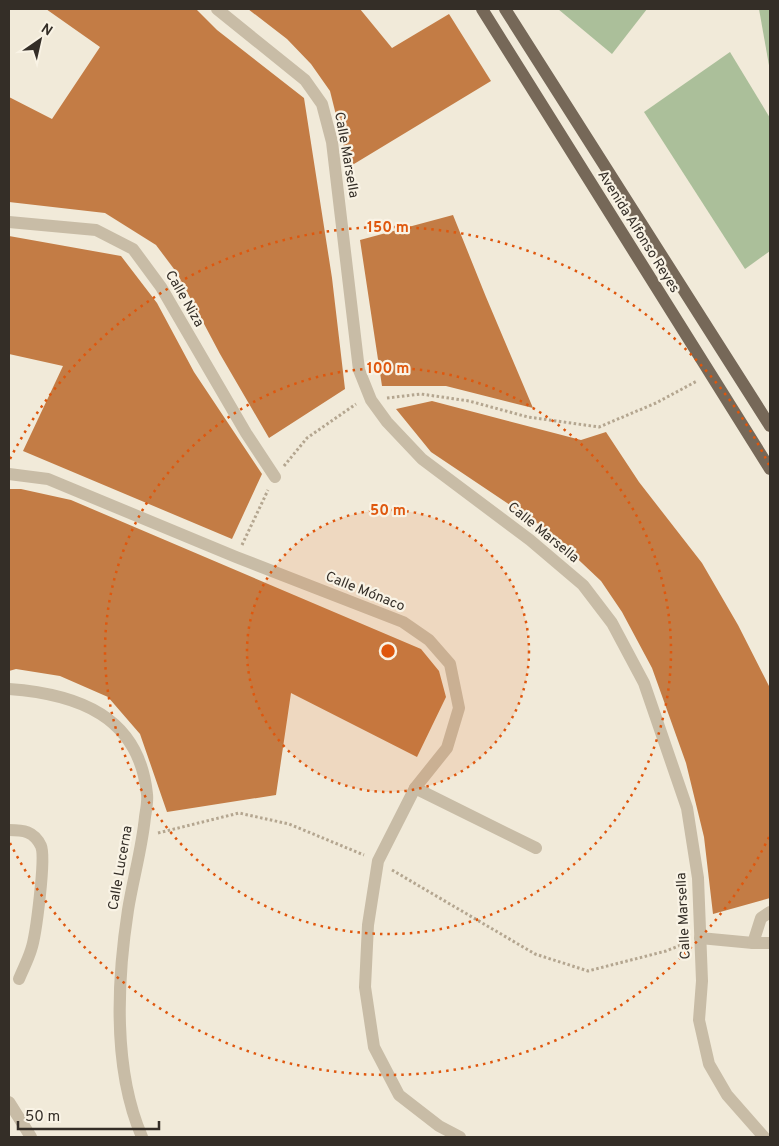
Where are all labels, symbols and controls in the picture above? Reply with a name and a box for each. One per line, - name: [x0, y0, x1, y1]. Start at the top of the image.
- north arrow: [15, 15, 65, 65]
- text: N: [38, 21, 55, 40]
- street label: Calle Marsella: [330, 111, 362, 199]
- street label: Avenida Alfonso Reyes: [593, 168, 683, 296]
- text: 150 m: [367, 219, 409, 238]
- street label: Calle Niza: [161, 268, 207, 330]
- text: 100 m: [367, 360, 409, 379]
- street label: Calle Marsella: [504, 499, 582, 567]
- text: 50 m: [370, 502, 406, 521]
- street label: Calle Mónaco: [323, 568, 407, 616]
- centre of rings: [379, 642, 397, 660]
- street label: Calle Lucerna: [105, 824, 137, 912]
- street label: Calle Marsella: [673, 872, 695, 960]
- scale bar: [18, 1098, 159, 1130]
- text: 50 m: [25, 1108, 60, 1127]

